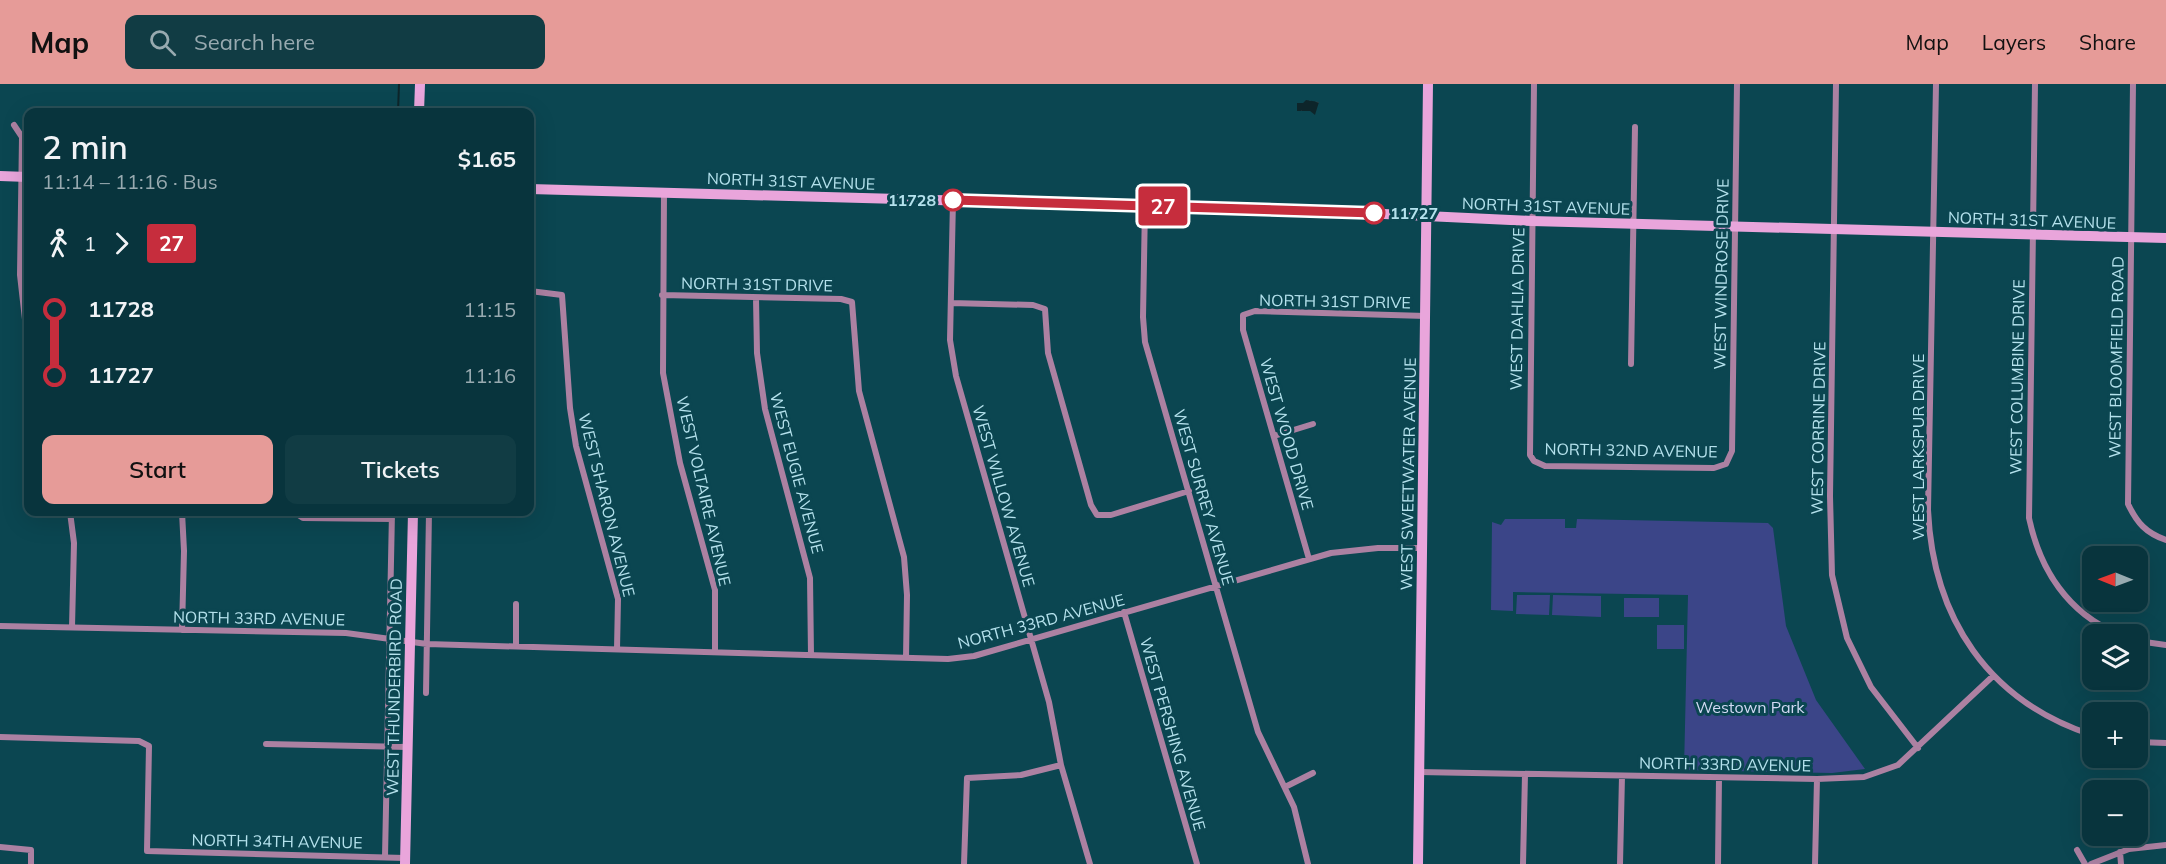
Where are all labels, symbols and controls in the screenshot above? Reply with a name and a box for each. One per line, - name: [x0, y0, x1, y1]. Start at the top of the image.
- search box: [125, 15, 545, 69]
- text: Map: [30, 25, 89, 60]
- icon: search: [146, 26, 179, 59]
- text: Search here: [194, 28, 315, 56]
- text: Map: [1906, 29, 1949, 55]
- text: Layers: [1982, 29, 2046, 55]
- text: Share: [2079, 29, 2136, 55]
- text: 2 min: [42, 126, 128, 167]
- text: $1.65: [458, 145, 516, 173]
- street label: NORTH 31ST AVENUE: [706, 168, 876, 194]
- text: 11:14 – 11:16 · Bus: [42, 169, 218, 194]
- street label: WEST WINDROSE DRIVE: [1709, 178, 1733, 370]
- line badge: 27: [1136, 186, 1190, 226]
- marker: 11728: [942, 189, 964, 211]
- place label: 11728: [888, 190, 936, 210]
- text: 27: [1150, 193, 1176, 219]
- street label: NORTH 31ST AVENUE: [1461, 193, 1631, 219]
- marker: 11727: [1363, 202, 1385, 224]
- place label: 11727: [1390, 203, 1438, 223]
- street label: NORTH 31ST AVENUE: [1947, 207, 2117, 233]
- icon: walk: [42, 227, 75, 260]
- icon: forward: [105, 227, 138, 260]
- street label: WEST DAHLIA DRIVE: [1506, 227, 1528, 391]
- text: 27: [159, 230, 184, 256]
- text: 1: [84, 231, 96, 256]
- street label: WEST BLOOMFIELD ROAD: [2104, 256, 2128, 458]
- street label: NORTH 31ST DRIVE: [681, 273, 833, 295]
- street label: WEST COLUMBINE DRIVE: [2005, 279, 2029, 475]
- street label: NORTH 31ST DRIVE: [1259, 290, 1411, 312]
- text: 11728: [88, 295, 154, 323]
- text: 11:15: [463, 297, 516, 322]
- street label: WEST CORRINE DRIVE: [1806, 341, 1830, 515]
- street label: WEST LARKSPUR DRIVE: [1908, 354, 1928, 540]
- street label: WEST WOOD DRIVE: [1256, 356, 1318, 512]
- street label: WEST SWEETWATER AVENUE: [1396, 357, 1420, 591]
- text: 11727: [88, 361, 154, 389]
- text: 11:16: [463, 363, 516, 388]
- street label: WEST EUGIE AVENUE: [766, 390, 828, 556]
- street label: WEST VOLTAIRE AVENUE: [672, 394, 736, 588]
- street label: WEST WILLOW AVENUE: [968, 403, 1040, 589]
- street label: WEST SURREY AVENUE: [1169, 407, 1239, 587]
- street label: WEST SHARON AVENUE: [574, 411, 640, 599]
- button: Start: [42, 435, 273, 504]
- button: Tickets: [285, 435, 516, 504]
- street label: NORTH 32ND AVENUE: [1544, 438, 1718, 462]
- north arrow: [2082, 546, 2148, 612]
- map controls: [2082, 546, 2148, 846]
- street label: WEST THUNDERBIRD ROAD: [382, 578, 406, 796]
- street label: NORTH 33RD AVENUE: [955, 589, 1127, 653]
- street label: NORTH 33RD AVENUE: [173, 607, 345, 629]
- button: layers: [2082, 624, 2148, 690]
- street label: WEST PERSHING AVENUE: [1136, 635, 1210, 833]
- park label: Westown Park: [1695, 697, 1805, 717]
- button: +: [2082, 702, 2148, 768]
- street label: NORTH 33RD AVENUE: [1639, 753, 1811, 775]
- button: −: [2082, 780, 2148, 846]
- street label: NORTH 34TH AVENUE: [191, 830, 363, 852]

